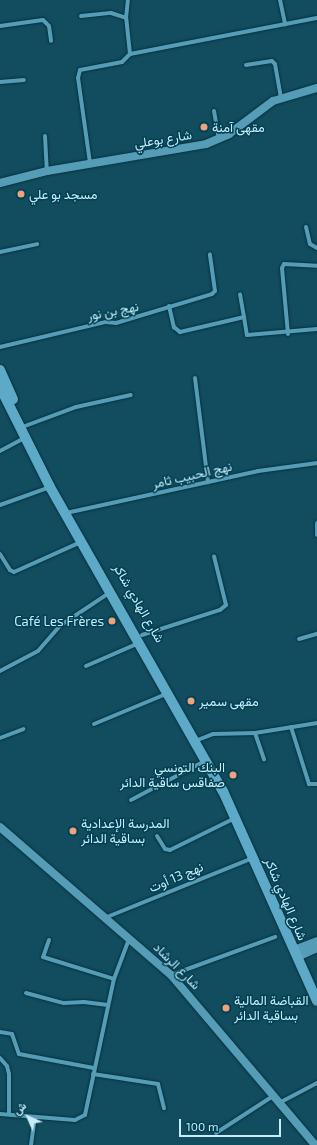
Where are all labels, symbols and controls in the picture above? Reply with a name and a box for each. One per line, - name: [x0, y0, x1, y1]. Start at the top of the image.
- place label: مقهى آمنة: [212, 119, 265, 135]
- marker: مقهى آمنة: [199, 122, 209, 132]
- street label: شارع بوعلي: [133, 127, 193, 151]
- place label: مسجد بو علي: [29, 186, 97, 202]
- marker: مسجد بو علي: [16, 189, 26, 199]
- street label: نهج بن نور: [86, 298, 140, 324]
- street label: نهج الحبيب ثامر: [151, 458, 233, 492]
- street label: شارع الهادي شاكر: [110, 561, 168, 645]
- place label: Café Les Frères: [14, 613, 104, 629]
- marker: Café Les Frères: [107, 616, 117, 626]
- place label: مقهى سمير: [199, 693, 259, 709]
- marker: مقهى سمير: [186, 696, 196, 706]
- place label: البنك التونسي صفاقس ساقية الدائر: [120, 760, 225, 791]
- marker: البنك التونسي صفاقس ساقية الدائر: [228, 770, 238, 780]
- place label: المدرسة الإعدادية بساقية الدائر: [81, 816, 170, 847]
- marker: المدرسة الإعدادية بساقية الدائر: [68, 826, 78, 836]
- street label: شارع الهادي شاكر: [262, 855, 310, 943]
- street label: نهج 13 أوت: [146, 859, 206, 895]
- street label: شارع الرشاد: [150, 939, 204, 993]
- place label: القباضة المالية بساقية الدائر: [234, 993, 308, 1024]
- marker: القباضة المالية بساقية الدائر: [221, 1003, 231, 1013]
- north arrow: [8, 1097, 48, 1137]
- text: ش: [10, 1099, 28, 1117]
- scale bar: [181, 1111, 283, 1137]
- text: 100 m: [186, 1119, 218, 1133]

